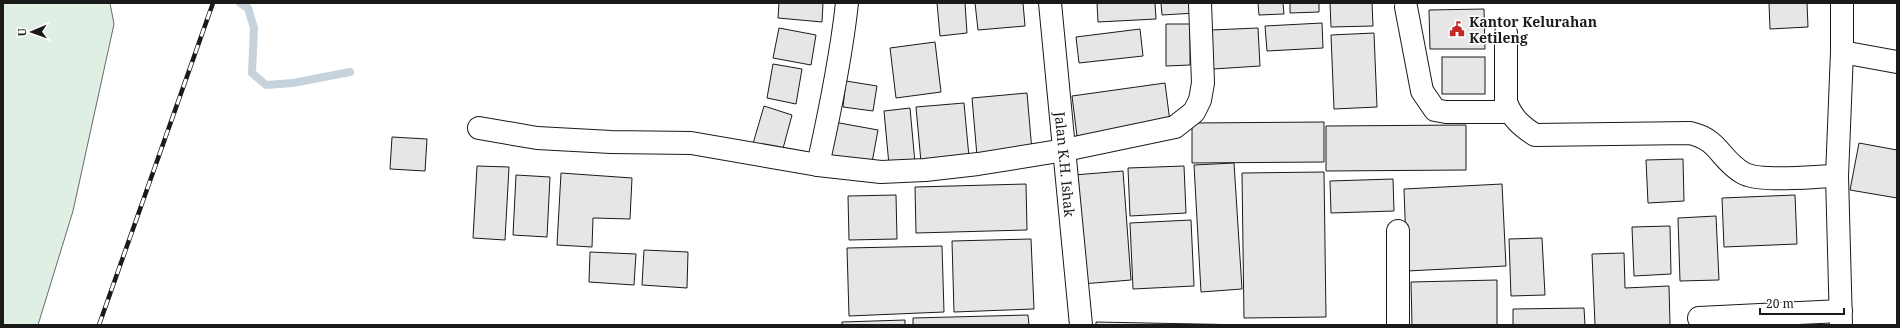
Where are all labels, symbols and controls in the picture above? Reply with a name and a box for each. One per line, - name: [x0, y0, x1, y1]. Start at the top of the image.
- north arrow: [12, 12, 52, 52]
- place label: Kantor Kelurahan Ketileng: [1469, 12, 1597, 47]
- public building icon: Kantor Kelurahan Ketileng: [1448, 20, 1466, 38]
- text: U: [14, 27, 29, 37]
- street label: Jalan K.H. Ishak: [1051, 110, 1080, 219]
- scale bar: [1760, 290, 1844, 316]
- text: 20 m: [1766, 295, 1794, 312]

